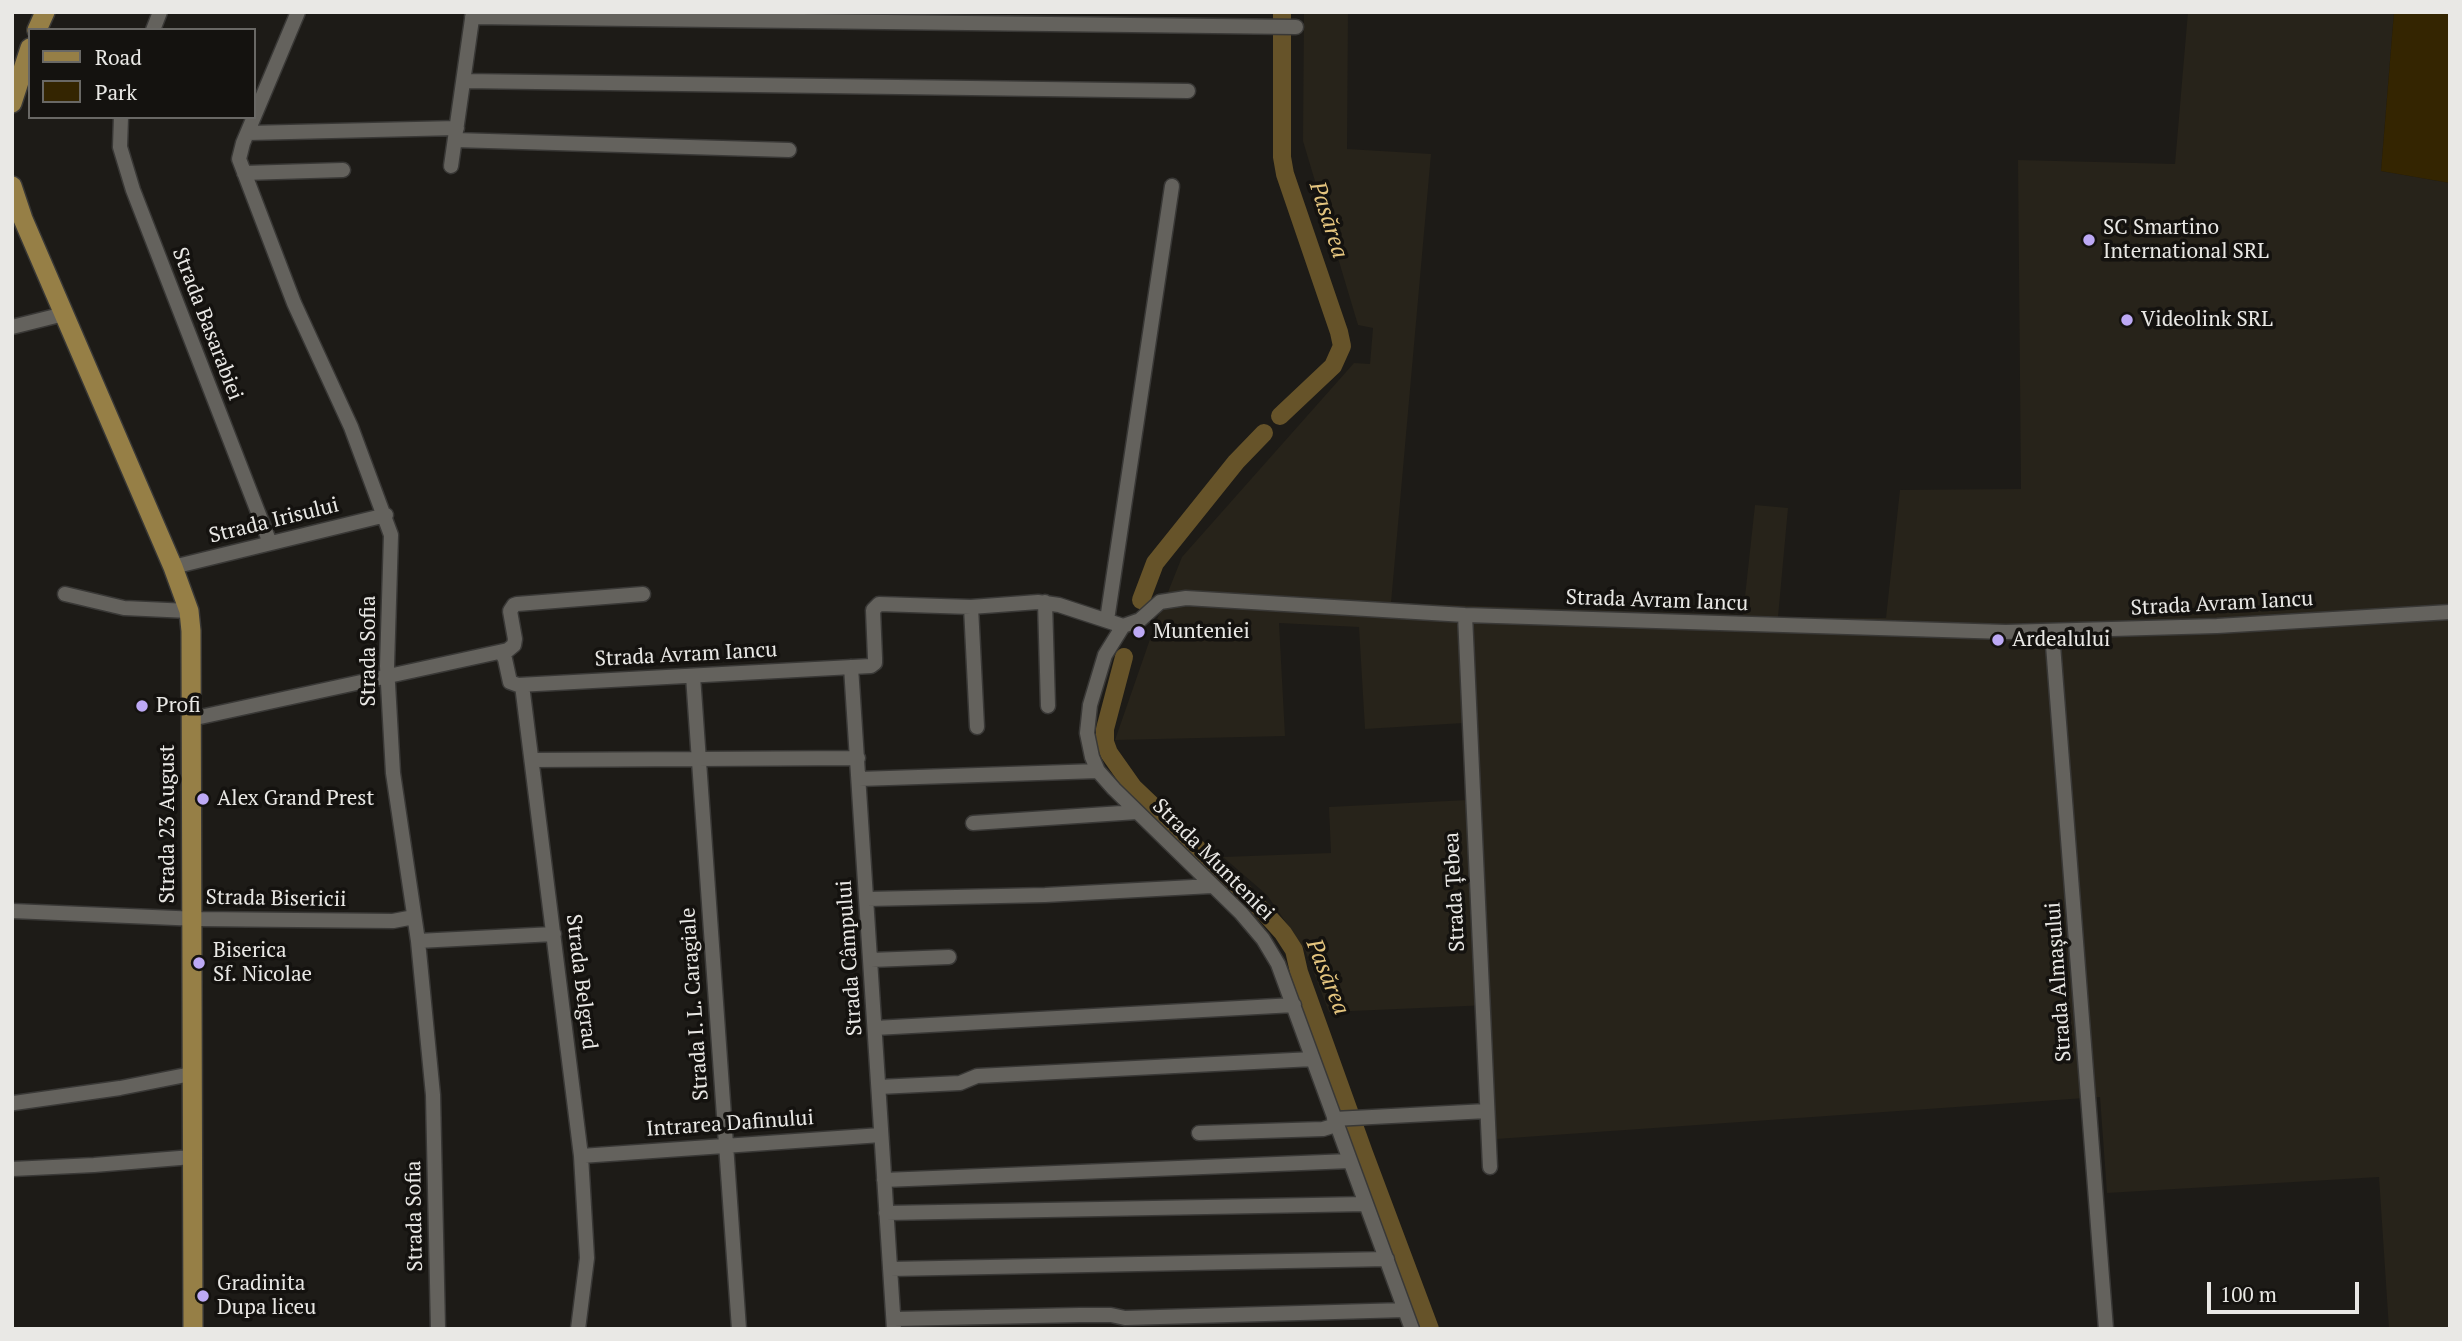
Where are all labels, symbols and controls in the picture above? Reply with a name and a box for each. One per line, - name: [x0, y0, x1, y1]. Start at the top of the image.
- legend: [28, 28, 256, 119]
- text: Road: [95, 43, 142, 71]
- text: Park: [95, 78, 137, 106]
- water label: Pasărea: [1303, 178, 1353, 262]
- place label: SC Smartino International SRL: [2103, 215, 2269, 265]
- marker: SC Smartino International SRL: [2081, 232, 2097, 248]
- street label: Strada Basarabiei: [166, 244, 248, 404]
- place label: Videolink SRL: [2141, 307, 2273, 333]
- marker: Videolink SRL: [2119, 312, 2135, 328]
- street label: Strada Irisului: [207, 493, 341, 549]
- street label: Strada Avram Iancu: [1565, 585, 1749, 617]
- street label: Strada Avram Iancu: [2130, 587, 2314, 621]
- street label: Strada Sofia: [356, 595, 382, 707]
- place label: Munteniei: [1153, 619, 1250, 645]
- marker: Munteniei: [1131, 624, 1147, 640]
- place label: Ardealului: [2012, 627, 2110, 653]
- marker: Ardealului: [1990, 632, 2006, 648]
- street label: Strada Avram Iancu: [594, 638, 778, 672]
- place label: Profi: [156, 693, 201, 719]
- marker: Profi: [134, 698, 150, 714]
- street label: Strada 23 August: [155, 745, 181, 903]
- place label: Alex Grand Prest: [217, 786, 374, 812]
- marker: Alex Grand Prest: [195, 791, 211, 807]
- street label: Strada Munteniei: [1147, 794, 1279, 926]
- street label: Strada Țebea: [1439, 831, 1471, 953]
- street label: Strada Câmpului: [832, 879, 868, 1037]
- street label: Strada Bisericii: [205, 885, 347, 913]
- street label: Strada Almașului: [2041, 901, 2077, 1063]
- street label: Strada I. L. Caragiale: [676, 907, 714, 1101]
- street label: Strada Belgrad: [560, 913, 602, 1051]
- water label: Pasărea: [1299, 935, 1355, 1019]
- place label: Biserica Sf. Nicolae: [213, 938, 312, 988]
- marker: Biserica Sf. Nicolae: [191, 955, 207, 971]
- street label: Intrarea Dafinului: [645, 1106, 815, 1142]
- street label: Strada Sofia: [401, 1160, 429, 1272]
- scale bar: [2210, 1268, 2362, 1312]
- place label: Gradinita Dupa liceu: [217, 1271, 316, 1321]
- text: 100 m: [2220, 1280, 2277, 1308]
- marker: Gradinita Dupa liceu: [195, 1288, 211, 1304]

